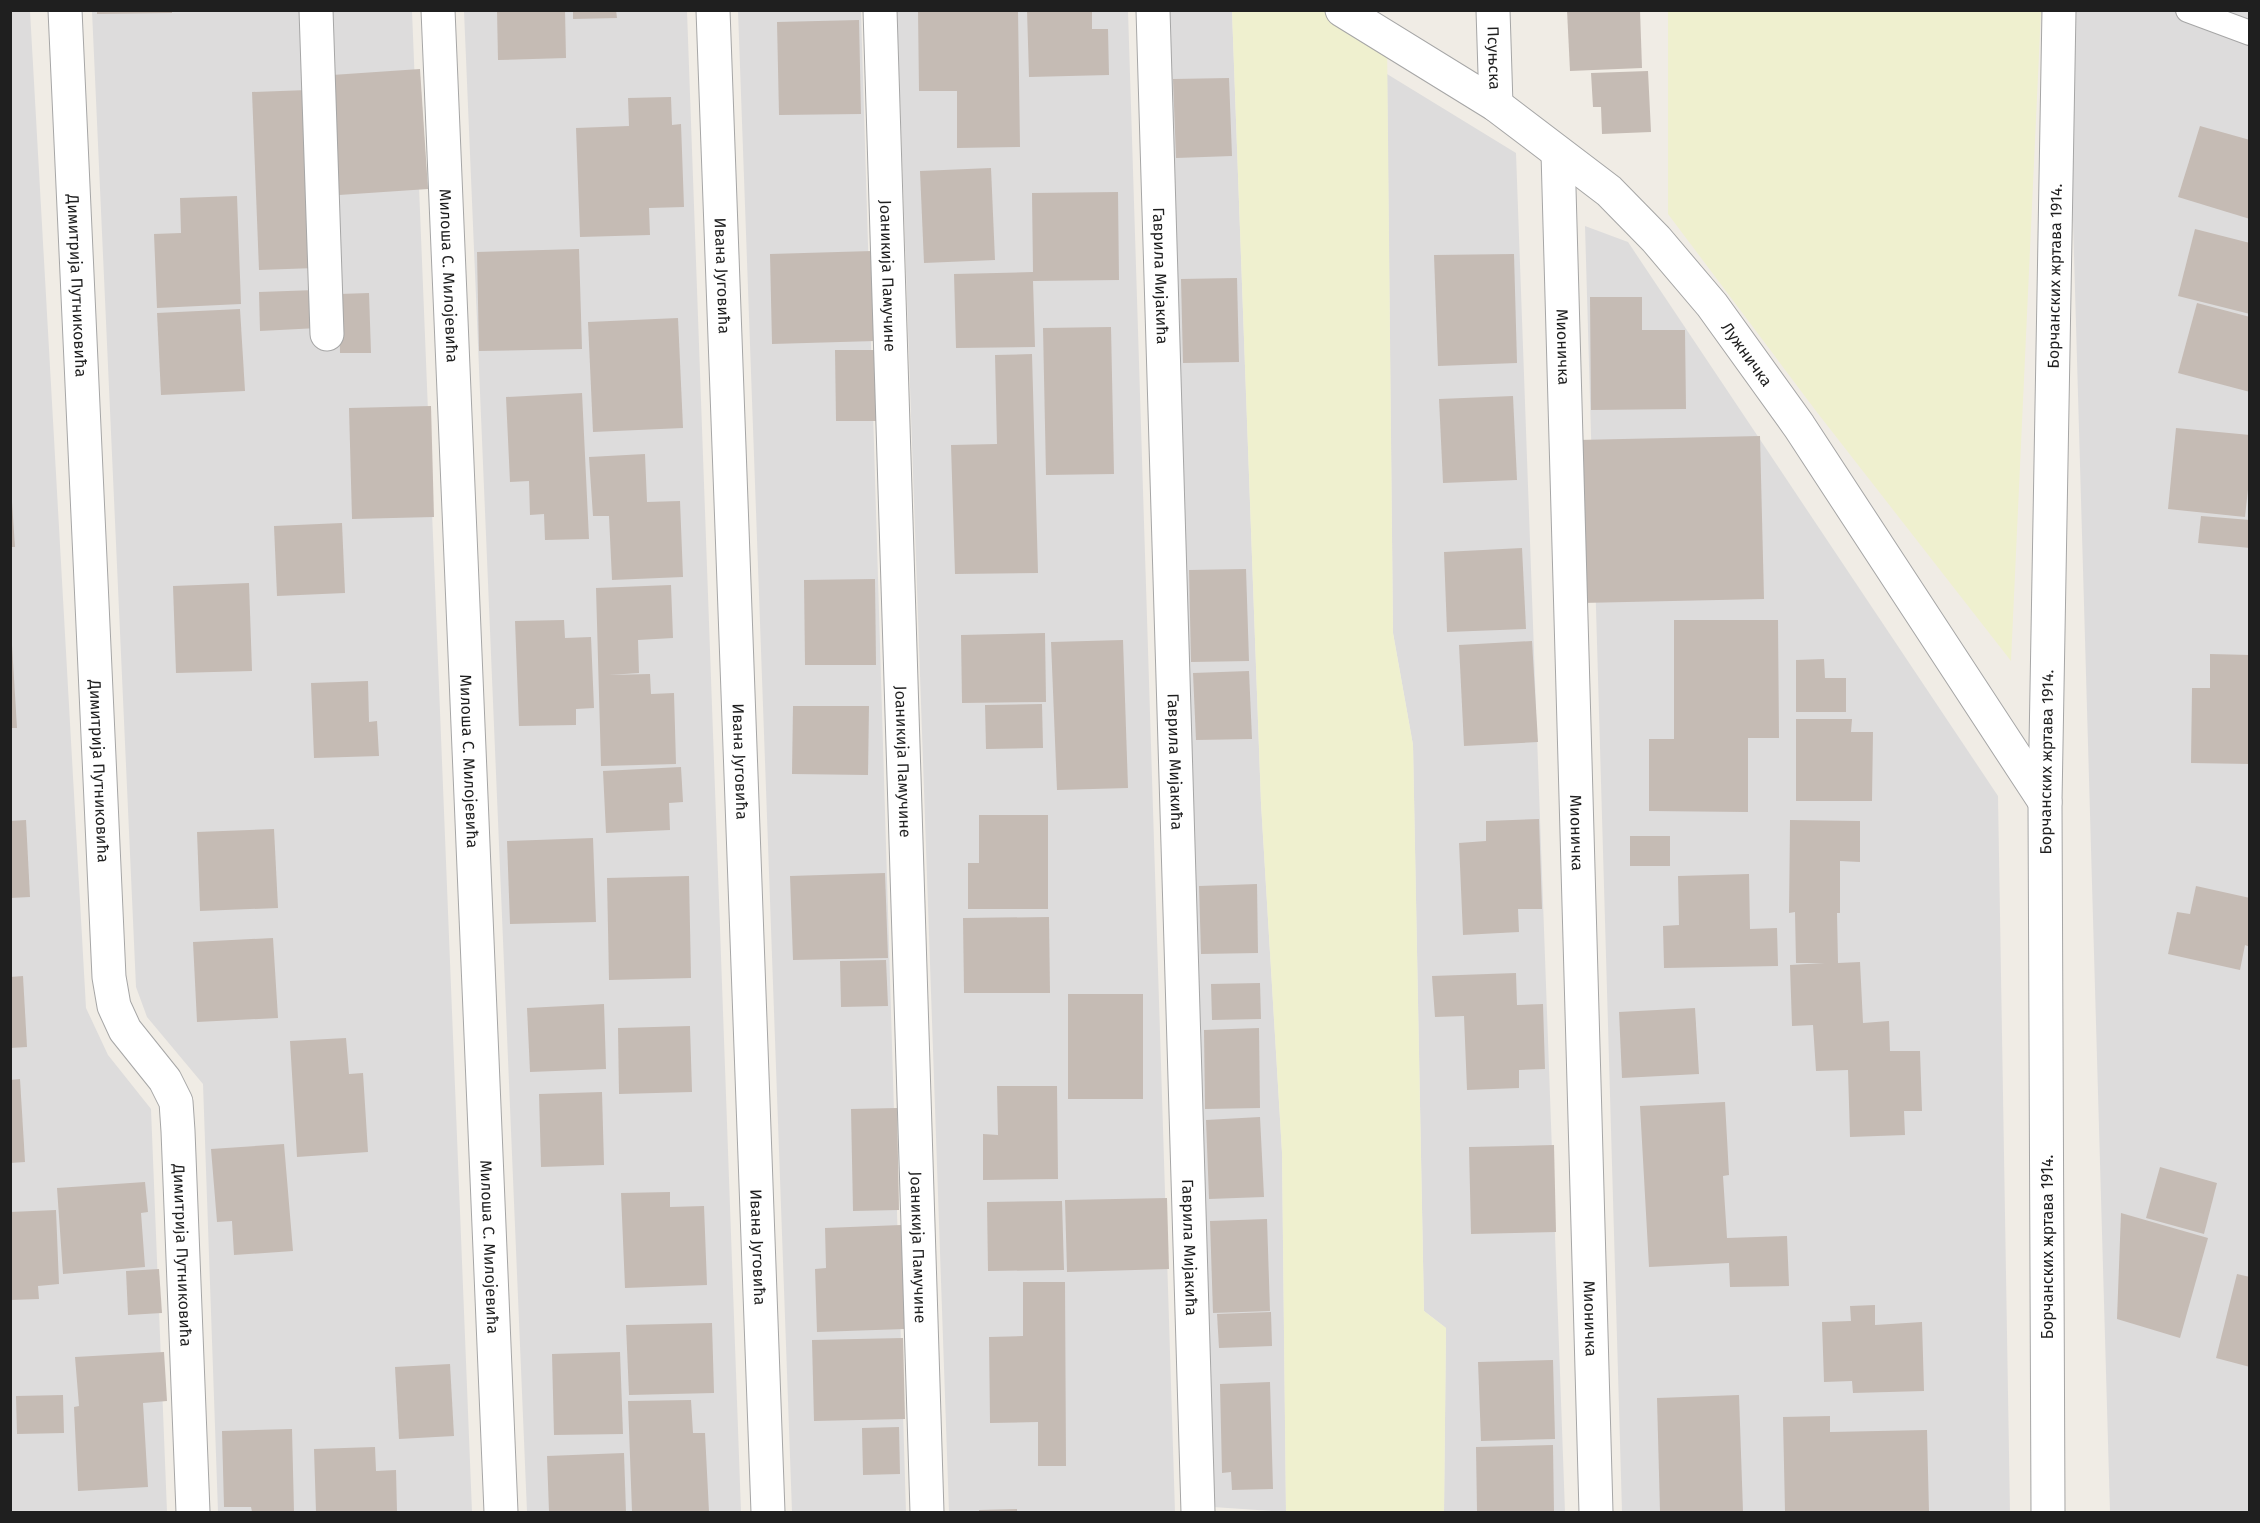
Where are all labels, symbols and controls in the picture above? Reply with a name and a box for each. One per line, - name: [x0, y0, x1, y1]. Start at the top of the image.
- street label: Псуњска: [1484, 26, 1505, 90]
- street label: Борчанских жртава 1914.: [2043, 183, 2065, 369]
- street label: Милоша С. Милојевића: [436, 188, 462, 363]
- street label: Димитрија Путниковића: [64, 193, 91, 378]
- street label: Јоаникија Памучине: [876, 200, 900, 352]
- street label: Гаврила Мијакића: [1149, 207, 1173, 345]
- street label: Ивана Југовића: [711, 217, 734, 334]
- street label: Мионичка: [1553, 309, 1574, 385]
- street label: Лужничка: [1718, 318, 1777, 390]
- street label: Борчанских жртава 1914.: [2035, 669, 2057, 854]
- street label: Милоша С. Милојевића: [456, 674, 483, 849]
- street label: Димитрија Путниковића: [86, 678, 113, 863]
- street label: Јоаникија Памучине: [892, 685, 915, 838]
- street label: Гаврила Мијакића: [1164, 693, 1187, 830]
- street label: Ивана Југовића: [729, 703, 752, 820]
- street label: Мионичка: [1566, 794, 1588, 871]
- street label: Борчанских жртава 1914.: [2038, 1155, 2057, 1339]
- street label: Милоша С. Милојевића: [477, 1160, 503, 1334]
- street label: Димитрија Путниковића: [170, 1163, 196, 1347]
- street label: Јоаникија Памучине: [907, 1171, 931, 1324]
- street label: Гаврила Мијакића: [1179, 1179, 1202, 1316]
- street label: Ивана Југовића: [747, 1189, 770, 1306]
- street label: Мионичка: [1580, 1280, 1601, 1357]

